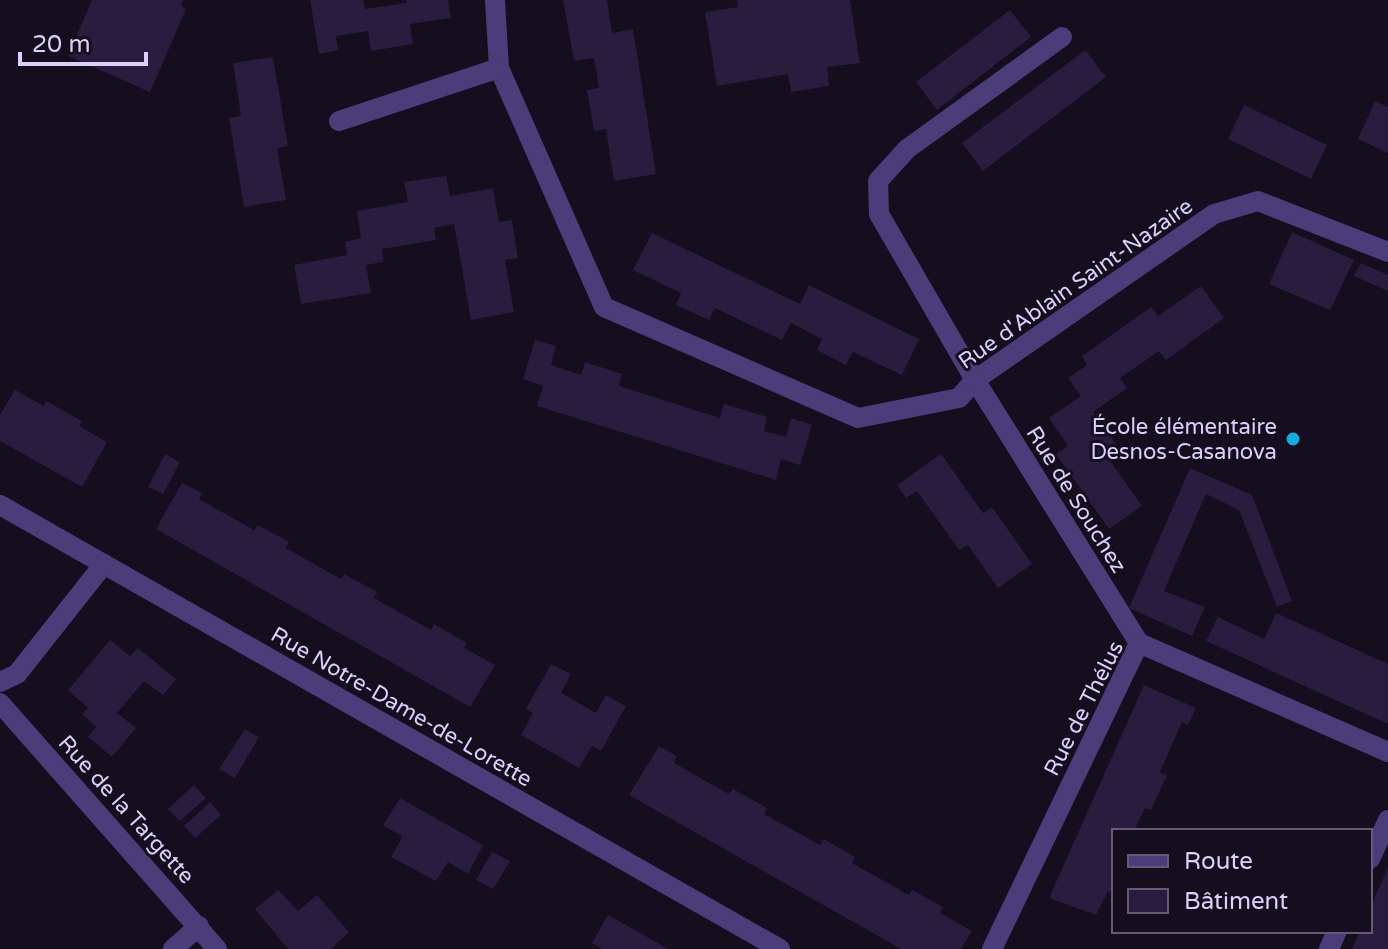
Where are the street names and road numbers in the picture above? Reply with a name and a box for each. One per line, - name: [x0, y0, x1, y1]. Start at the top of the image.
- street label: Rue d'Ablain Saint-Nazaire: [953, 193, 1198, 375]
- street label: Rue de Souchez: [1021, 421, 1132, 578]
- street label: Rue Notre-Dame-de-Lorette: [266, 621, 537, 792]
- street label: Rue de Thélus: [1039, 637, 1129, 780]
- street label: Rue de la Targette: [53, 730, 200, 889]

